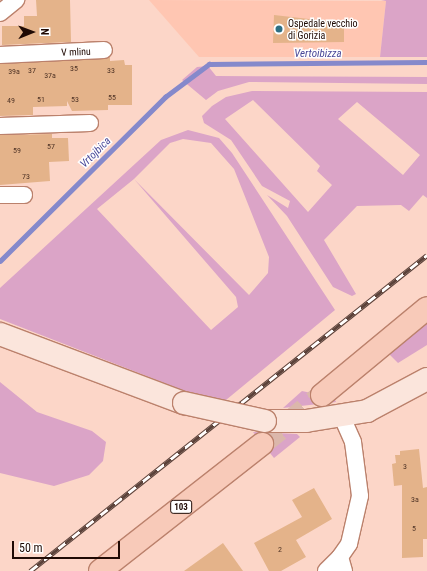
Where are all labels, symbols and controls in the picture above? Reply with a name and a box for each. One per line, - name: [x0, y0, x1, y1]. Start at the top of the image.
- north arrow: [12, 12, 52, 52]
- place label: Ospedale vecchio di Gorizia: [288, 17, 358, 40]
- marker: Ospedale vecchio di Gorizia: [273, 23, 285, 35]
- text: N: [38, 28, 51, 35]
- street label: V mlinu: [61, 45, 91, 59]
- water label: Vertoibizza: [294, 47, 342, 61]
- house number: 35: [70, 64, 78, 74]
- house number: 37: [28, 66, 36, 76]
- house number: 33: [107, 66, 115, 76]
- house number: 39a: [8, 67, 20, 77]
- house number: 37a: [44, 71, 56, 81]
- house number: 55: [108, 93, 116, 103]
- house number: 51: [37, 95, 45, 105]
- house number: 53: [71, 95, 79, 105]
- house number: 49: [7, 96, 15, 106]
- water label: Vrtojbica: [78, 135, 114, 171]
- house number: 57: [47, 142, 55, 152]
- house number: 59: [13, 146, 21, 156]
- house number: 73: [22, 172, 30, 182]
- house number: 3: [403, 462, 407, 472]
- house number: 3a: [411, 495, 419, 505]
- road number: 103: [170, 500, 192, 514]
- house number: 5: [412, 524, 416, 534]
- scale bar: [14, 533, 122, 559]
- text: 50 m: [19, 541, 43, 555]
- house number: 2: [278, 545, 282, 555]

